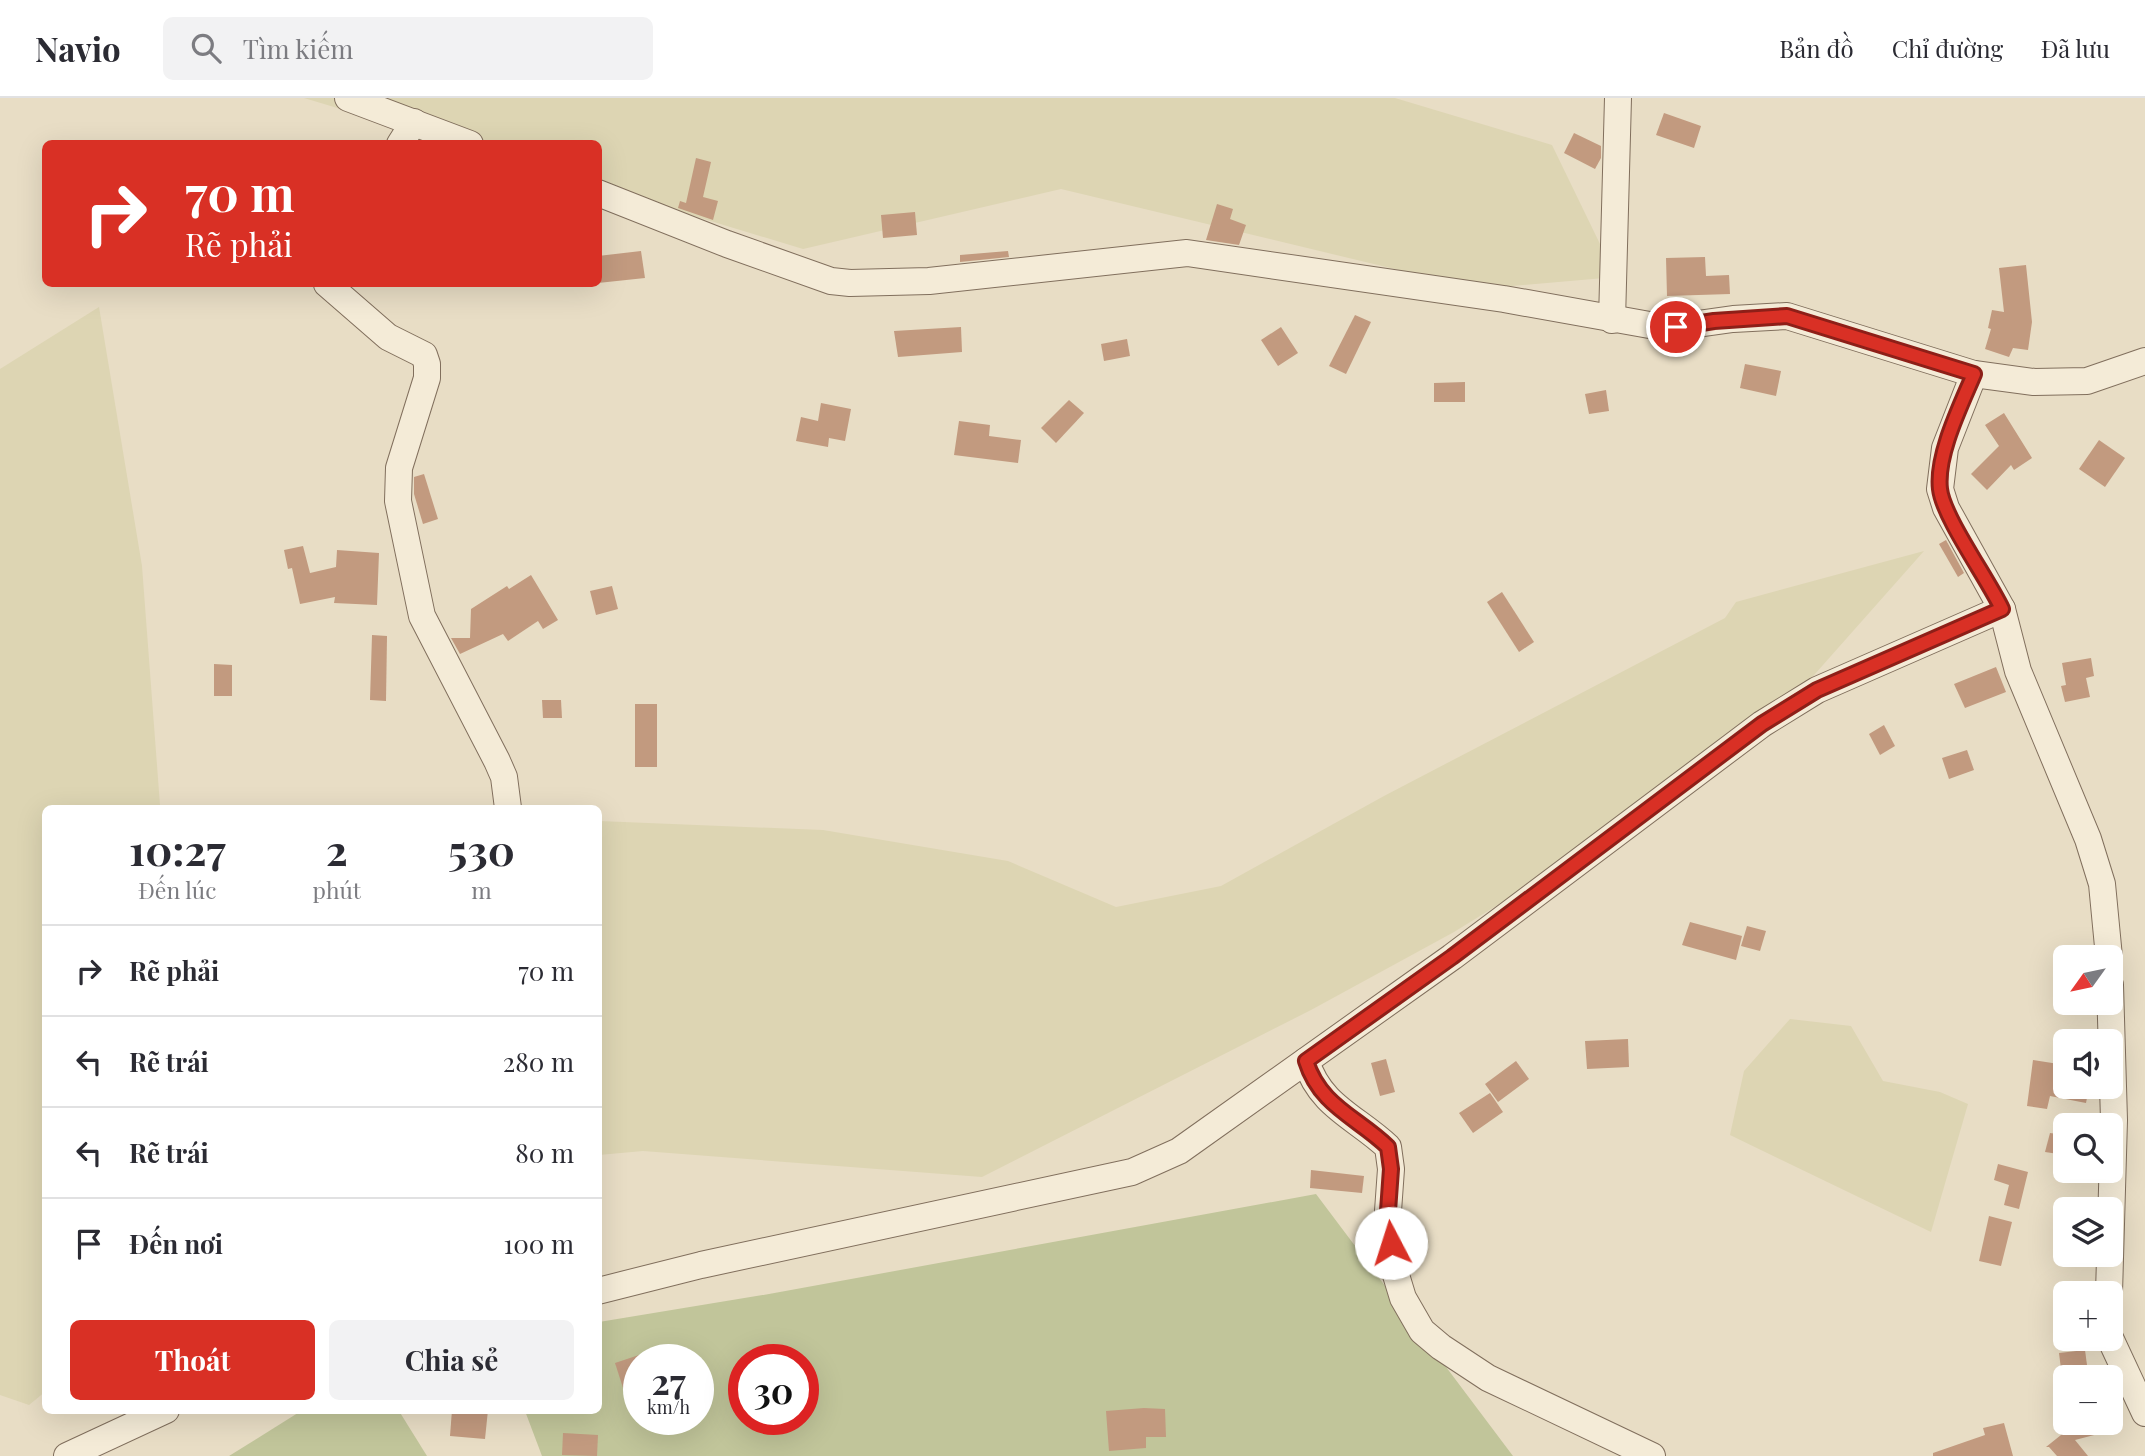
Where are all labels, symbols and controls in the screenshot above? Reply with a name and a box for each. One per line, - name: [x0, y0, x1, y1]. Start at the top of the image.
- search box: [163, 17, 653, 80]
- text: Navio: [35, 26, 121, 70]
- icon: search: [187, 29, 225, 67]
- text: Tìm kiếm: [243, 31, 353, 66]
- text: Bản đồ: [1779, 32, 1854, 64]
- text: Chỉ đường: [1892, 32, 2003, 64]
- text: Đã lưu: [2041, 32, 2110, 64]
- text: 70 m: [185, 159, 295, 224]
- icon: right: [70, 168, 161, 259]
- text: Rẽ phải: [185, 222, 293, 265]
- pin: [1646, 297, 1706, 357]
- icon: arrive: [1657, 308, 1695, 346]
- text: 10:27: [129, 821, 226, 877]
- text: 2: [326, 821, 348, 877]
- text: 530: [448, 821, 515, 877]
- text: Đến lúc: [138, 874, 216, 905]
- text: phút: [313, 874, 361, 905]
- text: m: [471, 874, 492, 905]
- north arrow: [2053, 945, 2123, 1015]
- map controls: [2053, 945, 2123, 1435]
- icon: right: [70, 952, 108, 990]
- text: Rẽ phải: [129, 953, 219, 988]
- text: 70 m: [518, 953, 574, 988]
- button: sound: [2053, 1029, 2123, 1099]
- icon: left: [70, 1043, 108, 1081]
- text: Rẽ trái: [129, 1044, 209, 1079]
- text: 280 m: [503, 1044, 574, 1079]
- button: search: [2053, 1113, 2123, 1183]
- icon: left: [70, 1134, 108, 1172]
- text: Rẽ trái: [129, 1135, 209, 1170]
- text: 80 m: [515, 1135, 574, 1170]
- button: layers: [2053, 1197, 2123, 1267]
- position arrow: [1354, 1206, 1428, 1280]
- icon: arrive: [70, 1225, 108, 1263]
- text: Đến nơi: [129, 1226, 223, 1261]
- text: 100 m: [504, 1226, 574, 1261]
- button: +: [2053, 1281, 2123, 1351]
- button: Thoát: [70, 1320, 315, 1400]
- button: Chia sẻ: [329, 1320, 574, 1400]
- speed limit sign: 30: [728, 1344, 819, 1435]
- text: 27: [651, 1357, 686, 1404]
- button: −: [2053, 1365, 2123, 1435]
- text: km/h: [647, 1395, 690, 1419]

